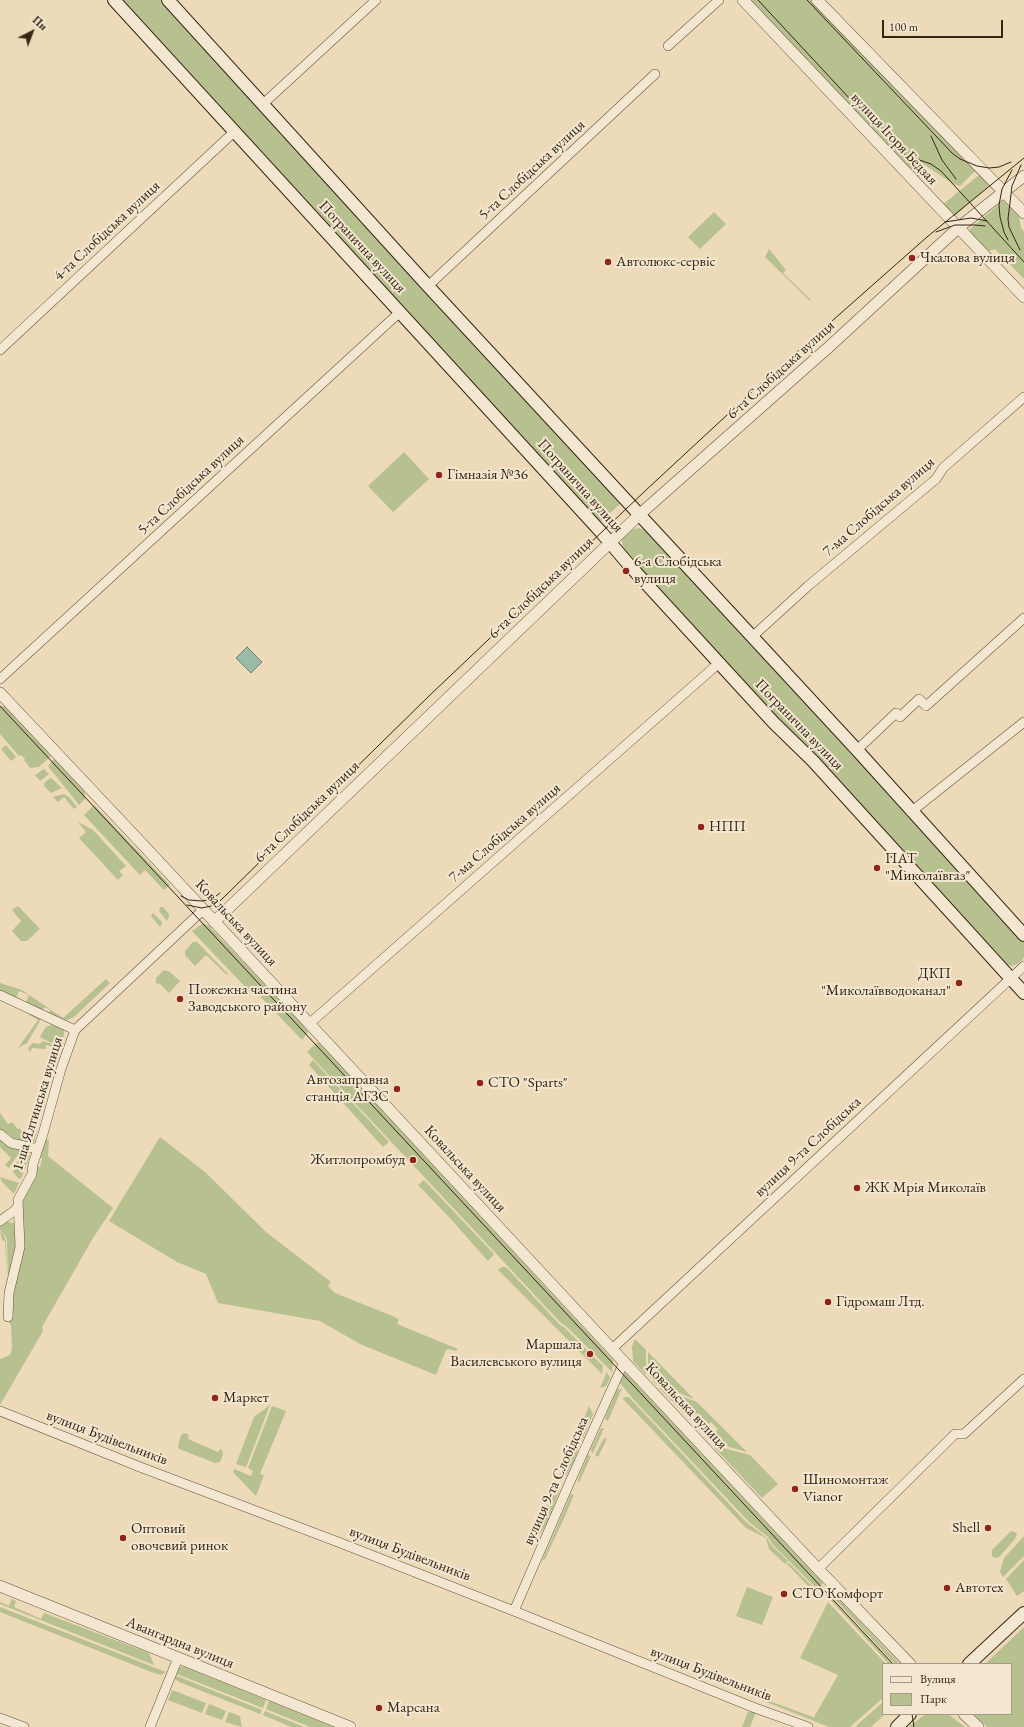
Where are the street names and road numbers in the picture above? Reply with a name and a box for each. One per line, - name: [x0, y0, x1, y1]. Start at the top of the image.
- street label: вулиця Ігоря Бедзая: [847, 89, 941, 189]
- street label: 5-та Слобідська вулиця: [475, 116, 589, 224]
- street label: 4-та Слобідська вулиця: [50, 177, 164, 285]
- street label: Погранична вулиця: [315, 197, 409, 297]
- street label: 6-та Слобідська вулиця: [723, 317, 839, 423]
- street label: 5-та Слобідська вулиця: [134, 431, 248, 539]
- street label: Погранична вулиця: [533, 435, 627, 537]
- street label: 7-ма Слобідська вулиця: [819, 454, 939, 560]
- street label: 6-та Слобідська вулиця: [485, 533, 597, 643]
- street label: Погранична вулиця: [751, 676, 847, 774]
- street label: 6-та Слобідська вулиця: [251, 757, 363, 867]
- street label: 7-ма Слобідська вулиця: [445, 780, 565, 886]
- street label: Ковальська вулиця: [191, 876, 281, 970]
- street label: 1-ша Ялтинська вулиця: [9, 1035, 67, 1173]
- street label: вулиця 9-та Слобідська: [751, 1093, 865, 1201]
- street label: Ковальська вулиця: [420, 1122, 510, 1216]
- street label: Ковальська вулиця: [641, 1359, 731, 1453]
- street label: вулиця Будівельників: [44, 1407, 170, 1469]
- street label: вулиця 9-та Слобідська: [520, 1414, 592, 1548]
- street label: вулиця Будівельників: [347, 1523, 473, 1585]
- street label: Авангардна вулиця: [123, 1613, 237, 1673]
- street label: вулиця Будівельників: [648, 1643, 774, 1705]

